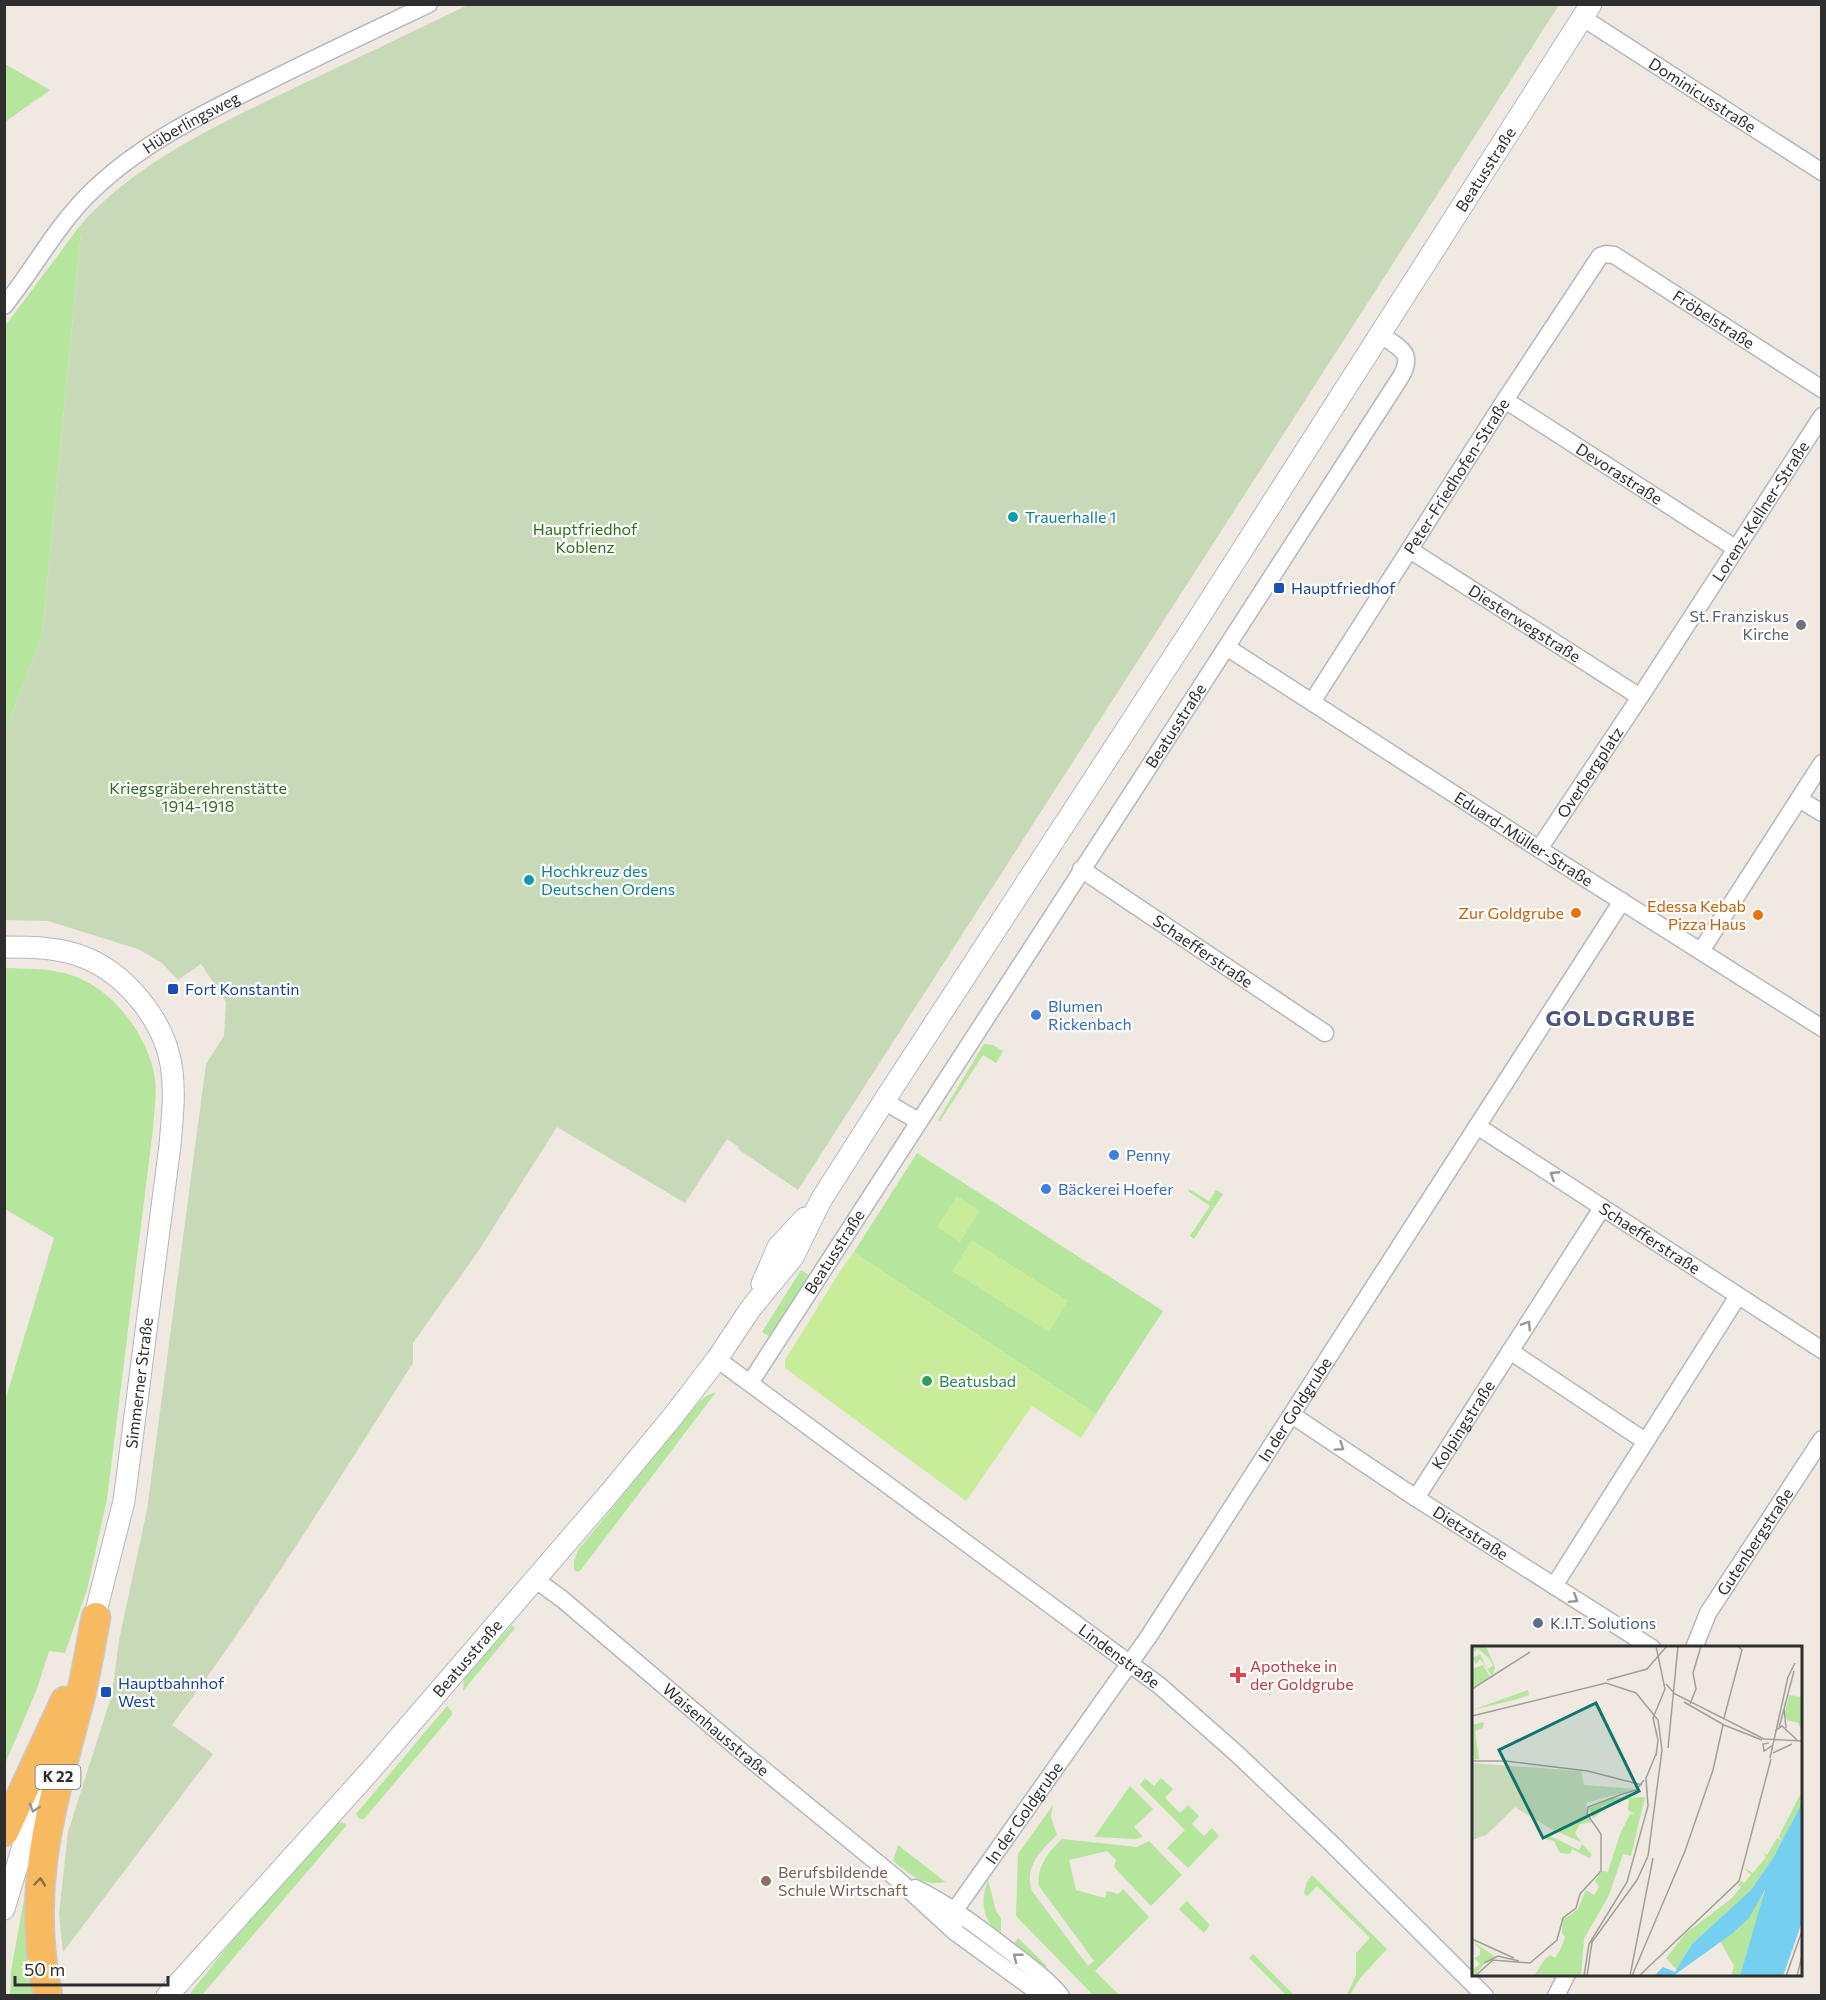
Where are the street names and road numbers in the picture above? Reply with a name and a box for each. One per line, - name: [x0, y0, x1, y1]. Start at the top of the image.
- street label: Dominicusstraße: [1646, 53, 1760, 136]
- street label: Hüberlingsweg: [139, 87, 243, 157]
- street label: Beatusstraße: [1451, 123, 1519, 215]
- street label: Fröbelstraße: [1670, 286, 1758, 352]
- street label: Peter-Friedhofen-Straße: [1399, 395, 1513, 557]
- street label: Lorenz-Kellner-Straße: [1708, 437, 1812, 585]
- street label: Devorastraße: [1573, 438, 1666, 508]
- street label: Diesterwegstraße: [1465, 580, 1584, 666]
- street label: Beatusstraße: [1141, 680, 1209, 771]
- street label: Overbergplatz: [1552, 723, 1627, 821]
- street label: Eduard-Müller-Straße: [1451, 787, 1597, 890]
- street label: Schaefferstraße: [1150, 910, 1257, 991]
- street label: Schaefferstraße: [1596, 1198, 1704, 1277]
- street label: Beatusstraße: [800, 1206, 868, 1297]
- street label: Simmerner Straße: [121, 1316, 156, 1450]
- street label: In der Goldgrube: [1254, 1353, 1335, 1465]
- street label: Kolpingstraße: [1427, 1377, 1498, 1472]
- street label: Gutenbergstraße: [1712, 1484, 1796, 1599]
- street label: Dietzstraße: [1430, 1501, 1512, 1563]
- street label: Beatusstraße: [428, 1615, 506, 1701]
- street label: Lindenstraße: [1075, 1619, 1164, 1692]
- street label: Waisenhausstraße: [659, 1679, 773, 1779]
- street label: In der Goldgrube: [981, 1758, 1066, 1867]
- road number: K 22: [36, 1765, 80, 1789]

